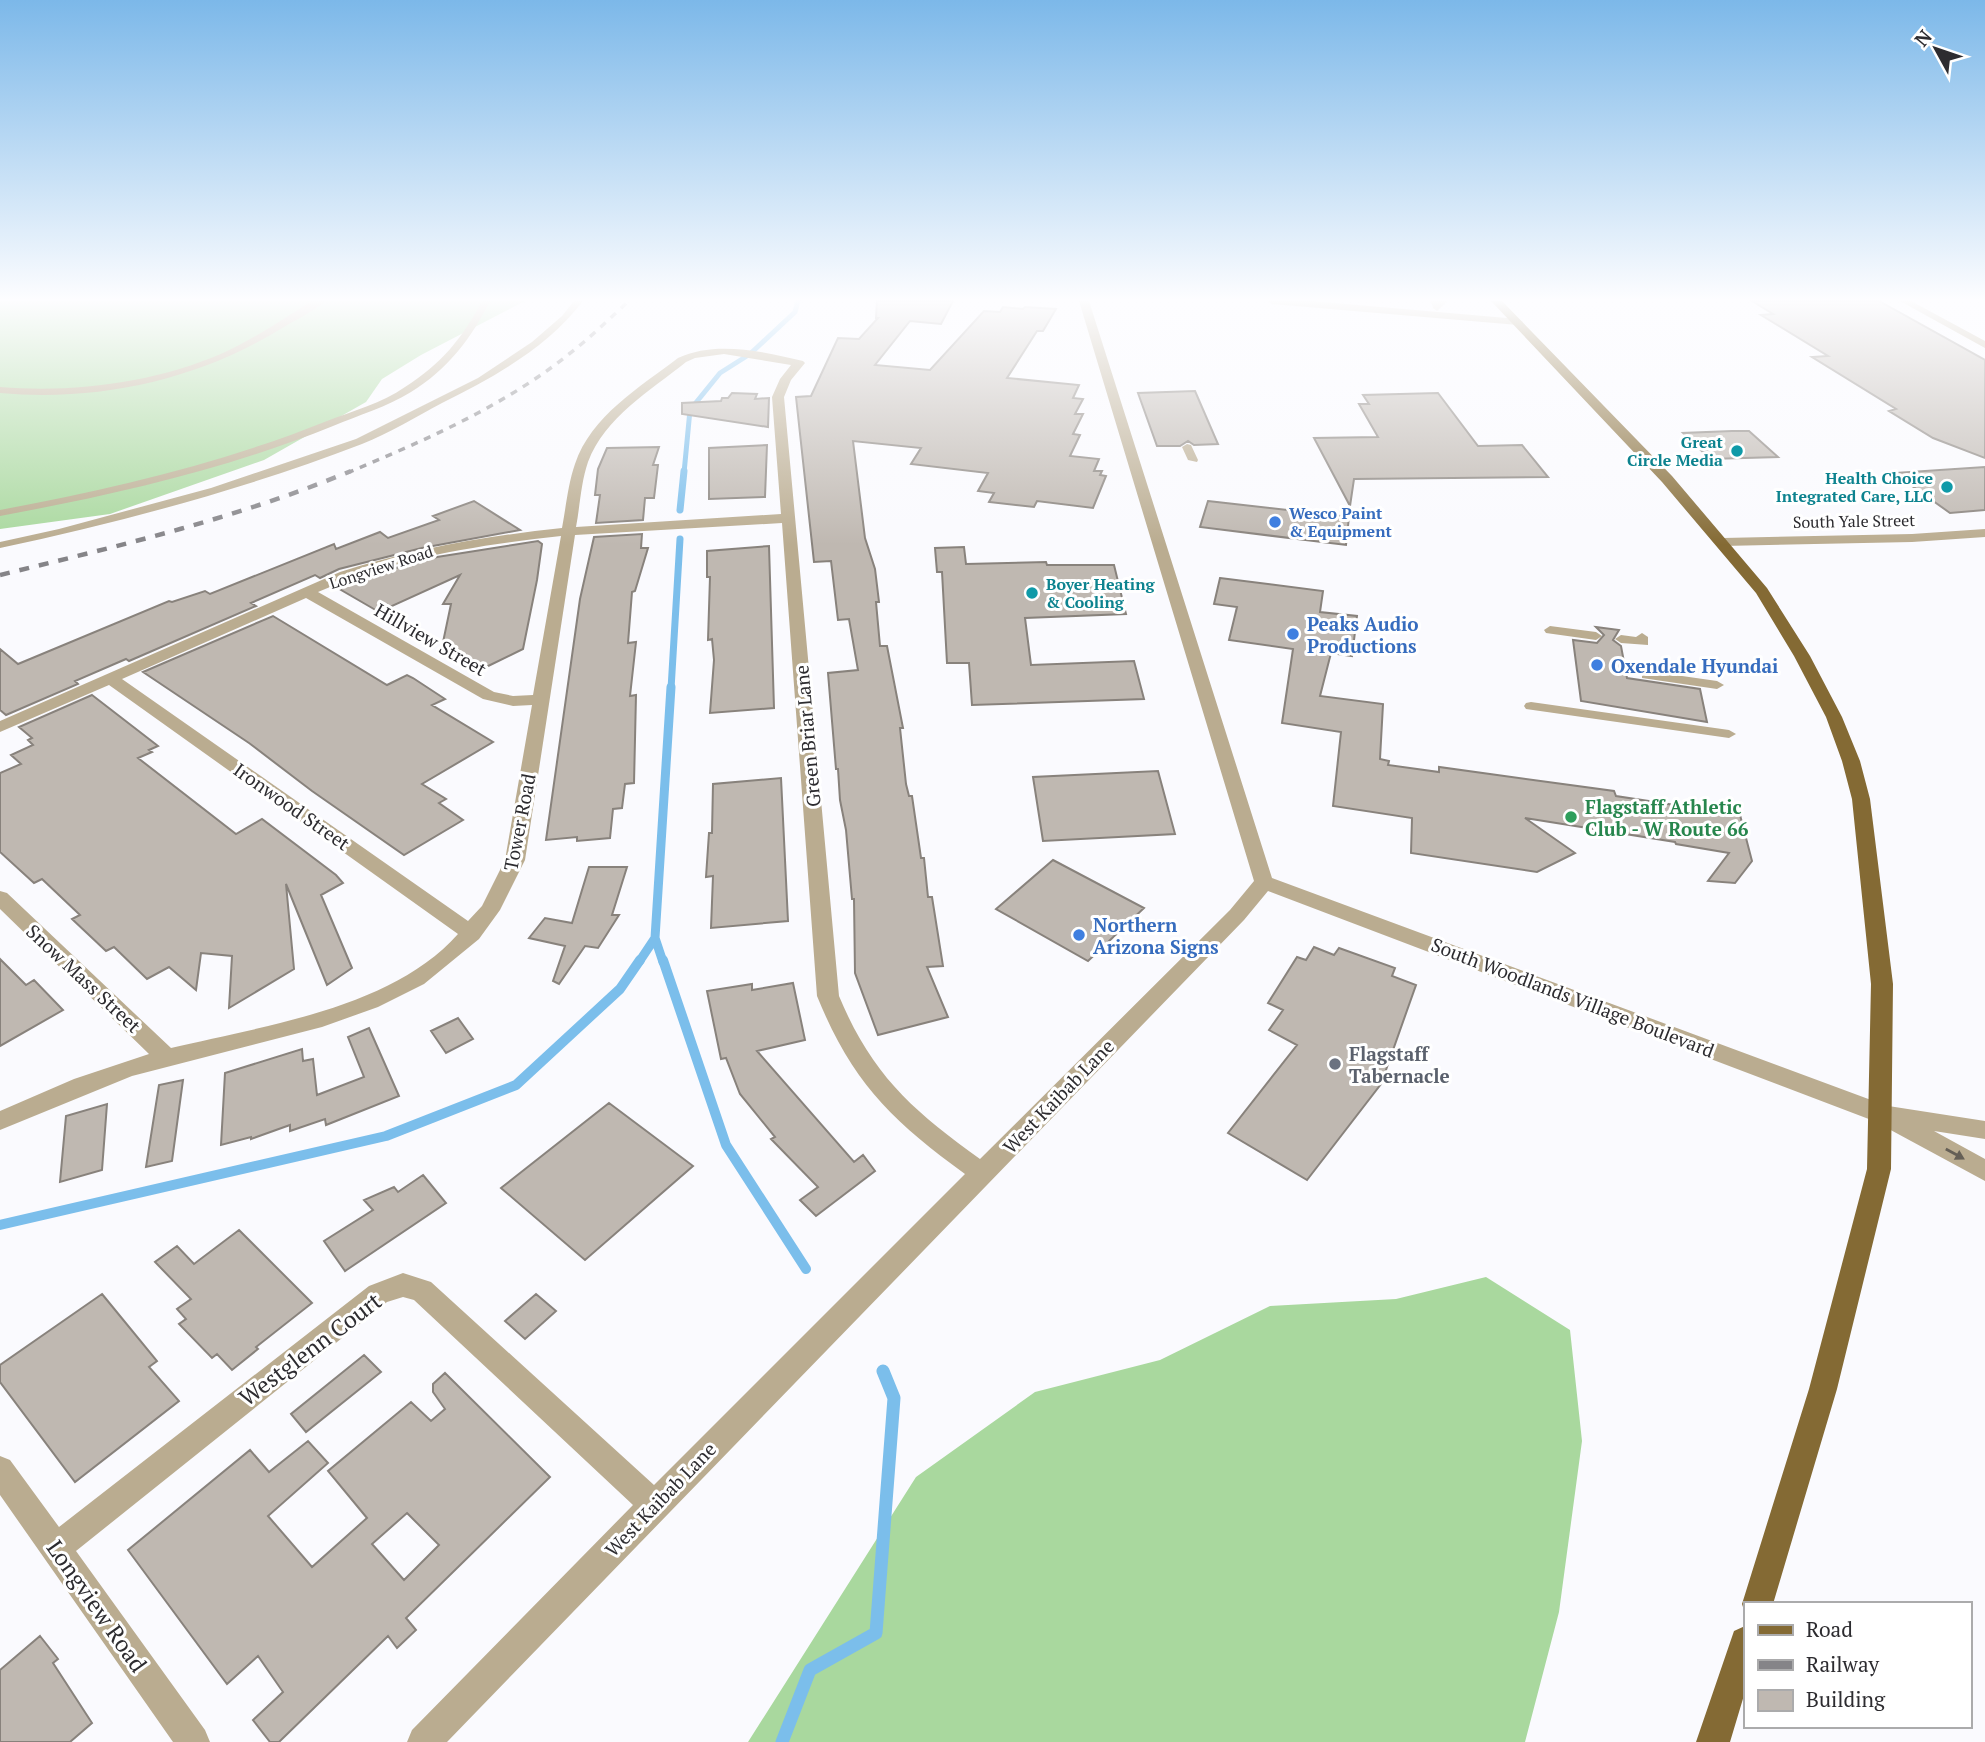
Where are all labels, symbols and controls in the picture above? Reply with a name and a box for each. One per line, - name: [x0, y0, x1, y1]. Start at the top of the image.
- north arrow: [1901, 14, 1971, 84]
- text: N: [1908, 24, 1937, 51]
- place label: Great Circle Media: [1627, 431, 1724, 471]
- marker: Great Circle Media: [1729, 443, 1745, 459]
- place label: Health Choice Integrated Care, LLC: [1776, 467, 1933, 507]
- marker: Health Choice Integrated Care, LLC: [1939, 479, 1955, 495]
- place label: Wesco Paint & Equipment: [1289, 502, 1392, 542]
- street label: South Yale Street: [1793, 509, 1915, 533]
- marker: Wesco Paint & Equipment: [1267, 514, 1283, 530]
- street label: Longview Road: [326, 540, 436, 594]
- place label: Boyer Heating & Cooling: [1046, 573, 1155, 613]
- marker: Boyer Heating & Cooling: [1024, 585, 1040, 601]
- street label: Hillview Street: [371, 597, 491, 681]
- place label: Peaks Audio Productions: [1307, 611, 1419, 658]
- marker: Peaks Audio Productions: [1285, 626, 1301, 642]
- place label: Oxendale Hyundai: [1611, 653, 1778, 678]
- marker: Oxendale Hyundai: [1589, 657, 1605, 673]
- street label: Green Briar Lane: [788, 664, 826, 808]
- street label: Ironwood Street: [229, 757, 355, 855]
- street label: Tower Road: [497, 771, 541, 873]
- place label: Flagstaff Athletic Club - W Route 66: [1585, 794, 1749, 841]
- marker: Flagstaff Athletic Club - W Route 66: [1563, 809, 1579, 825]
- place label: Northern Arizona Signs: [1093, 912, 1219, 959]
- street label: Snow Mass Street: [21, 918, 147, 1038]
- marker: Northern Arizona Signs: [1071, 927, 1087, 943]
- street label: South Woodlands Village Boulevard: [1428, 931, 1718, 1063]
- street label: West Kaibab Lane: [997, 1034, 1119, 1158]
- place label: Flagstaff Tabernacle: [1349, 1041, 1450, 1088]
- marker: Flagstaff Tabernacle: [1327, 1056, 1343, 1072]
- one-way arrow: [1945, 1148, 1964, 1160]
- street label: Westglenn Court: [232, 1285, 388, 1413]
- street label: West Kaibab Lane: [599, 1437, 721, 1561]
- street label: Longview Road: [40, 1534, 154, 1679]
- legend: [1744, 1602, 1971, 1728]
- text: Road: [1806, 1615, 1853, 1643]
- text: Railway: [1806, 1650, 1880, 1678]
- text: Building: [1806, 1685, 1886, 1713]

